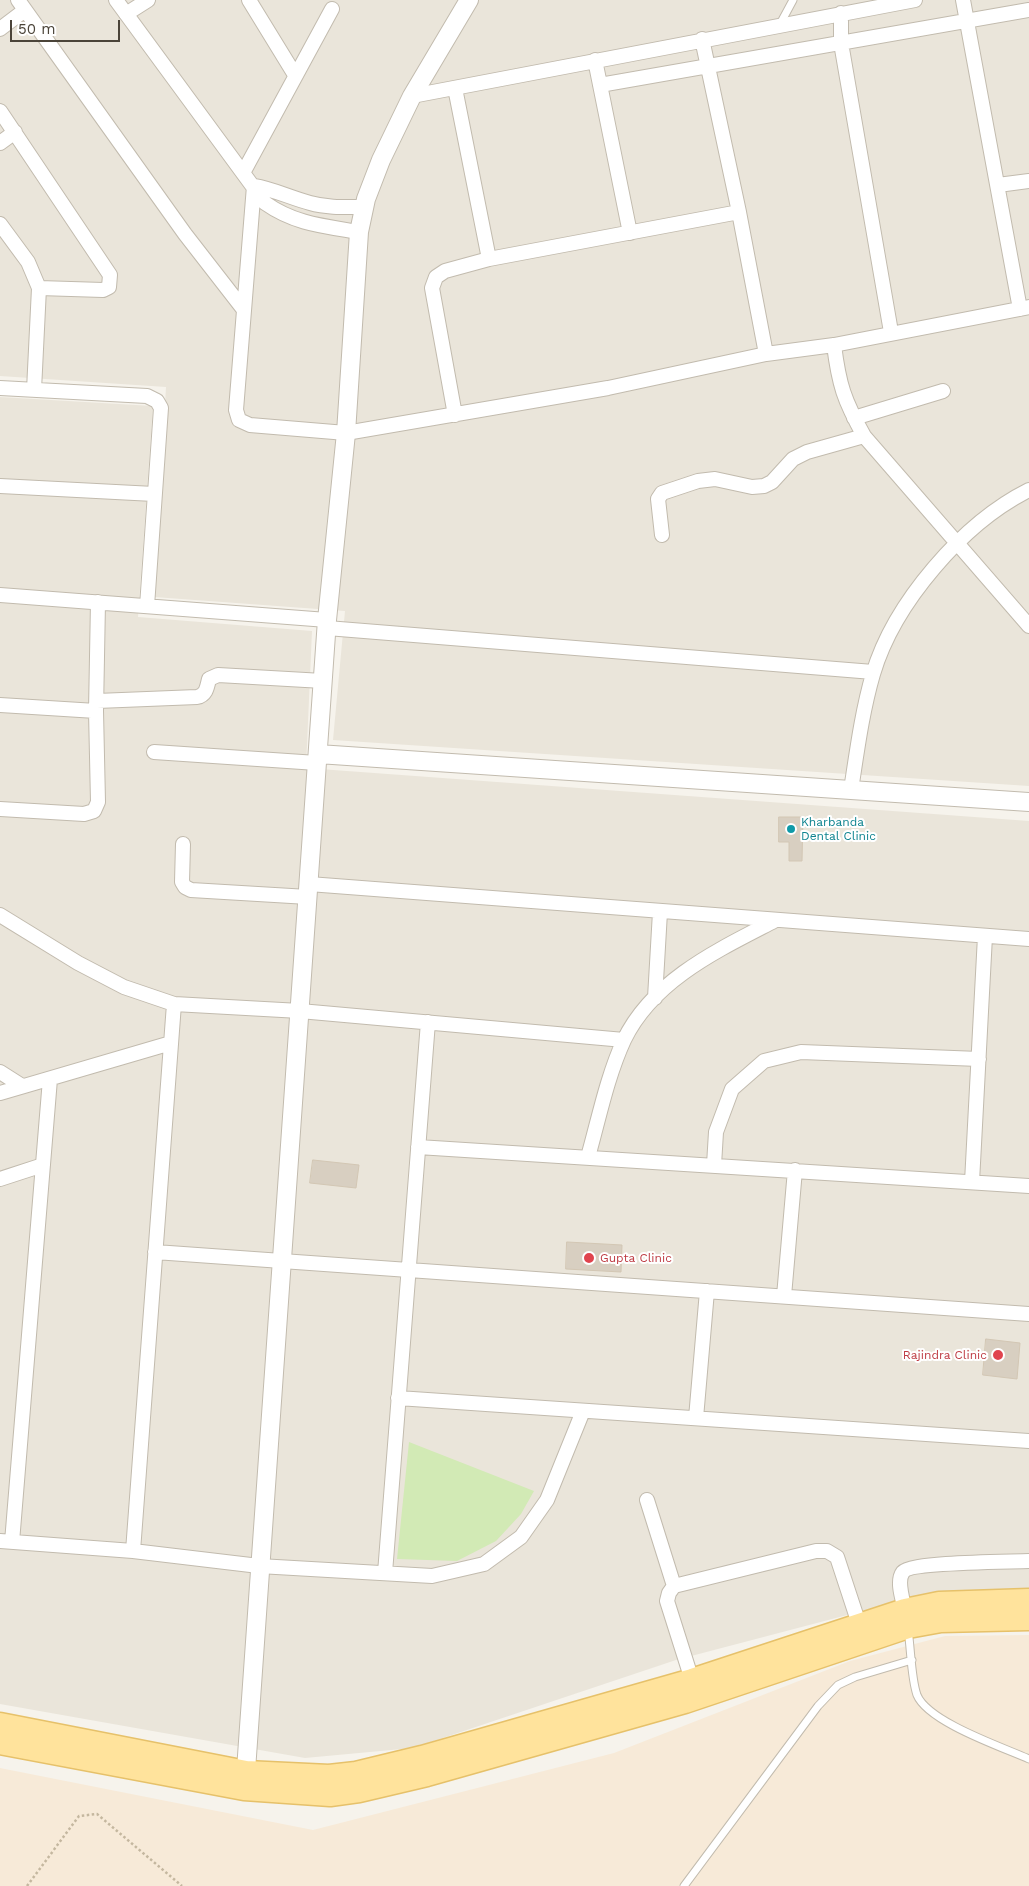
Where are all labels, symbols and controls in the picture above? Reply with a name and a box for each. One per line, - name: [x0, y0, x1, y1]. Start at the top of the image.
- scale bar: [12, 10, 122, 42]
- text: 50 m: [18, 20, 55, 38]
- place label: Kharbanda Dental Clinic: [801, 815, 876, 843]
- marker: Kharbanda Dental Clinic: [785, 823, 797, 835]
- marker: Gupta Clinic: [582, 1251, 596, 1265]
- place label: Gupta Clinic: [600, 1251, 672, 1265]
- place label: Rajindra Clinic: [903, 1348, 987, 1362]
- marker: Rajindra Clinic: [991, 1348, 1005, 1362]

